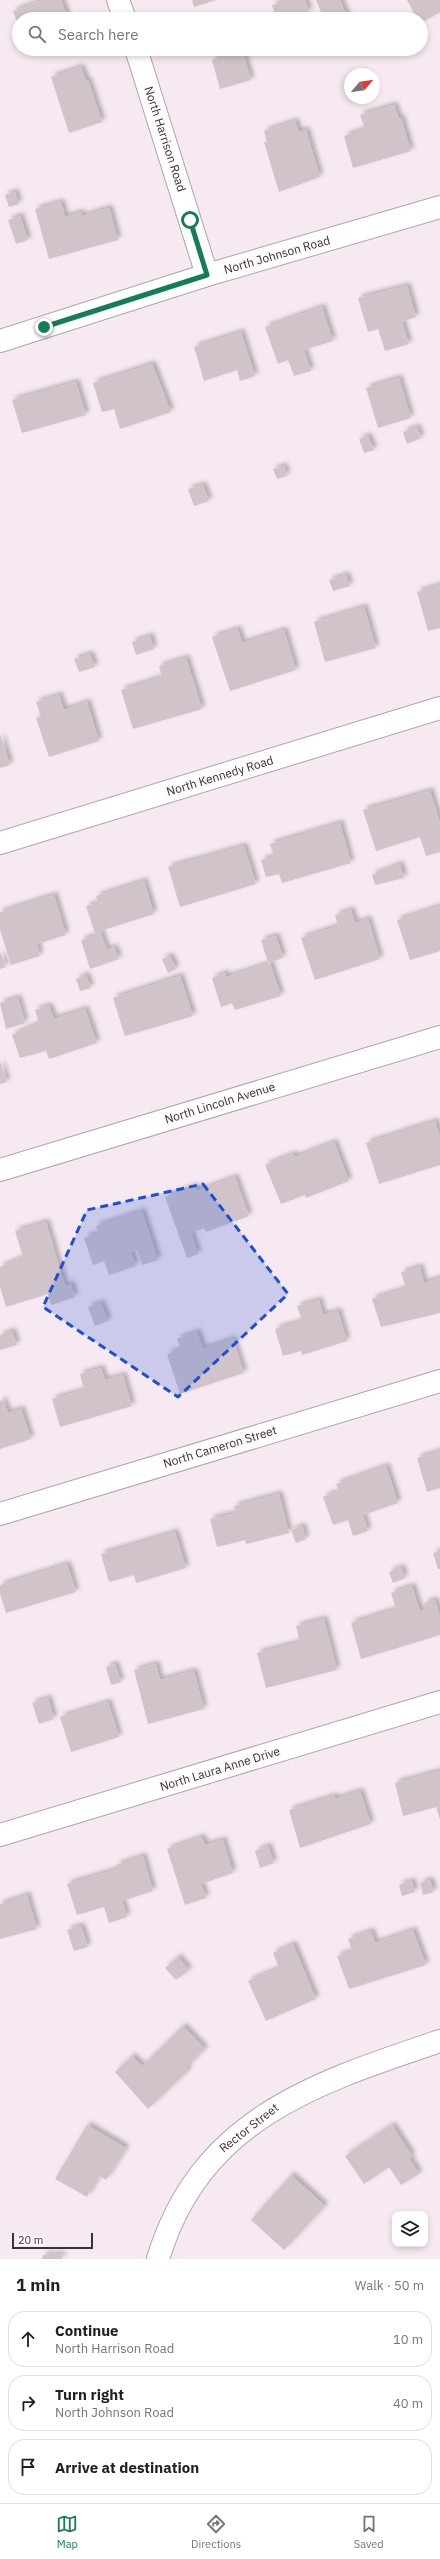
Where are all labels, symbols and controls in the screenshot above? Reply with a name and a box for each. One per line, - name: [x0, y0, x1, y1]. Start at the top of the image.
- search box: [12, 12, 428, 56]
- icon: search: [26, 23, 48, 45]
- text: Search here: [58, 25, 138, 44]
- north arrow: [344, 68, 380, 104]
- street label: North Harrison Road: [141, 84, 190, 193]
- route start: [181, 211, 199, 229]
- street label: North Johnson Road: [222, 232, 332, 277]
- route end: [35, 318, 53, 336]
- street label: North Kennedy Road: [165, 752, 275, 799]
- street label: North Lincoln Avenue: [163, 1078, 277, 1127]
- street label: North Cameron Street: [161, 1422, 279, 1471]
- street label: North Laura Anne Drive: [158, 1743, 282, 1794]
- street label: Rector Street: [216, 2100, 281, 2155]
- map controls: [392, 2211, 428, 2247]
- button: layers: [392, 2211, 428, 2247]
- scale bar: [12, 2231, 93, 2250]
- text: 20 m: [18, 2233, 43, 2247]
- text: 1 min: [16, 2274, 60, 2296]
- text: Walk · 50 m: [355, 2277, 424, 2294]
- text: Continue: [55, 2321, 119, 2340]
- icon: ahead: [17, 2328, 39, 2350]
- text: 10 m: [393, 2331, 423, 2348]
- text: North Harrison Road: [55, 2340, 174, 2357]
- text: Turn right: [55, 2385, 124, 2404]
- icon: right: [17, 2392, 39, 2414]
- text: 40 m: [393, 2395, 423, 2412]
- text: North Johnson Road: [55, 2404, 174, 2421]
- icon: arrive: [17, 2456, 39, 2478]
- text: Arrive at destination: [55, 2458, 199, 2477]
- tab: Map: [56, 2513, 78, 2551]
- tab: Directions: [191, 2513, 241, 2551]
- tab: Saved: [354, 2513, 384, 2551]

